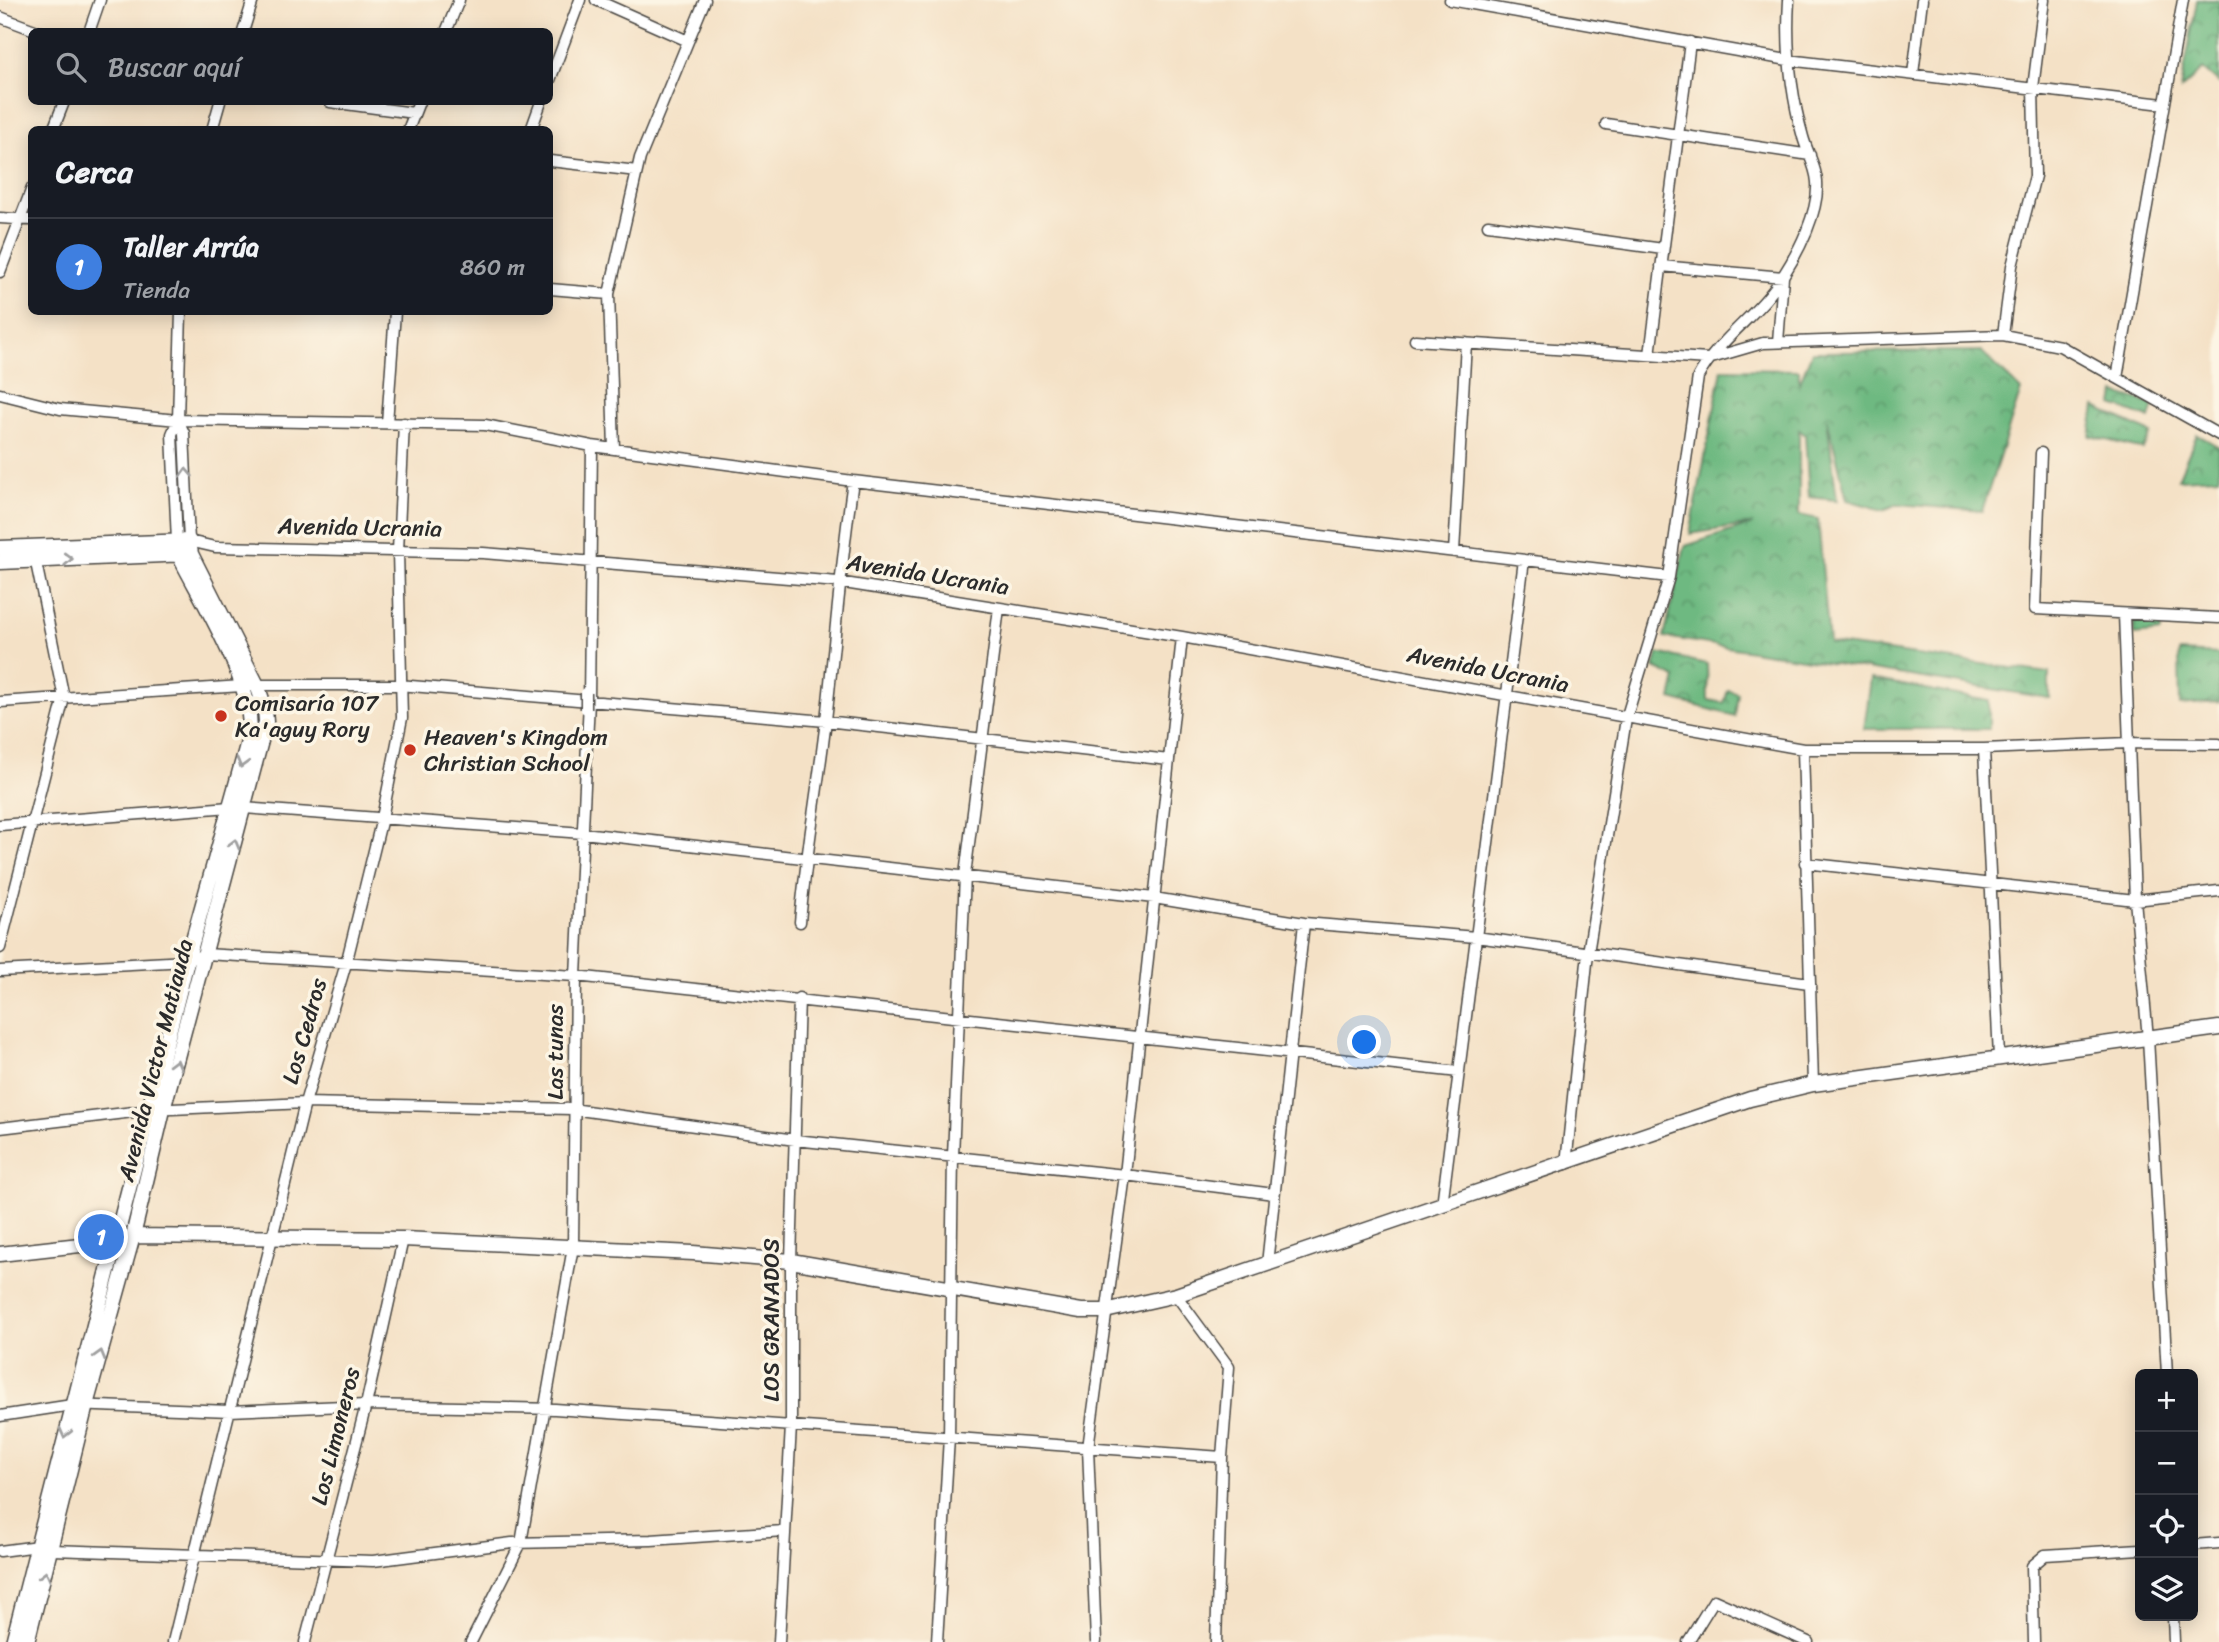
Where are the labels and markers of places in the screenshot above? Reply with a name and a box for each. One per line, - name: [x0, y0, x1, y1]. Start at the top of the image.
- place label: Comisaría 107 Ka'aguy Rory: [235, 683, 380, 750]
- marker: Comisaría 107 Ka'aguy Rory: [213, 708, 229, 724]
- place label: Heaven's Kingdom Christian School: [424, 717, 608, 784]
- marker: Heaven's Kingdom Christian School: [402, 742, 418, 758]
- pin: 1: [78, 1211, 124, 1263]

